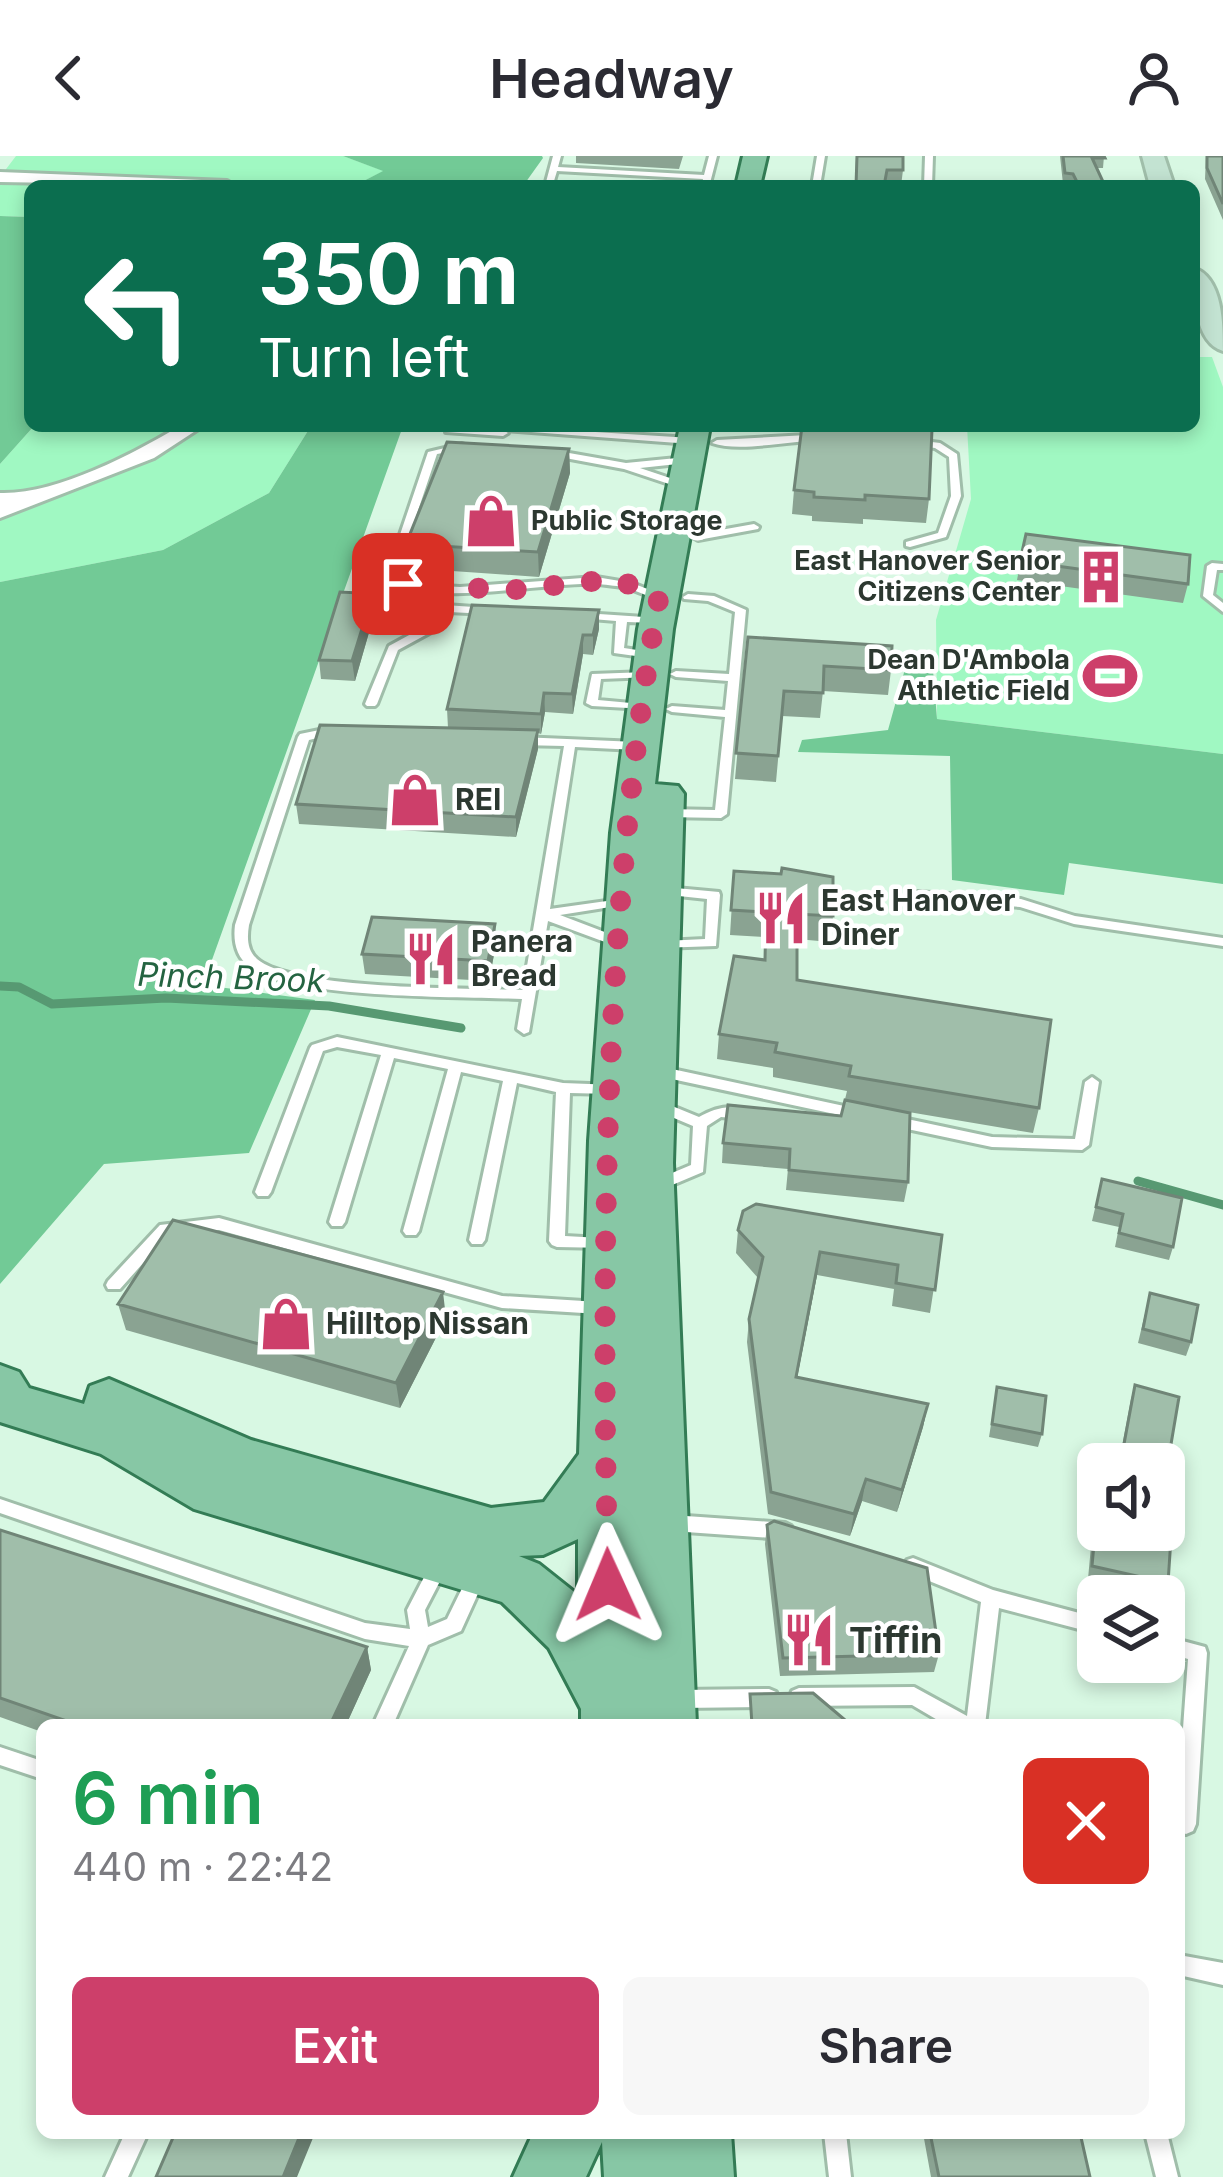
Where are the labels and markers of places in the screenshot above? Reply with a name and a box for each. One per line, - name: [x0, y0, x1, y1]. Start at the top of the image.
- shop icon: Public Storage: [462, 492, 520, 550]
- place label: Public Storage: [531, 504, 723, 537]
- pin: [352, 533, 454, 635]
- place label: East Hanover Senior Citizens Center: [794, 544, 1061, 608]
- building icon: East Hanover Senior Citizens Center: [1072, 548, 1130, 606]
- place label: Dean D'Ambola Athletic Field: [867, 643, 1070, 707]
- sports icon: Dean D'Ambola Athletic Field: [1081, 647, 1139, 705]
- shop icon: REI: [386, 771, 444, 829]
- place label: REI: [455, 781, 501, 817]
- place label: East Hanover Diner: [821, 882, 1015, 952]
- restaurant icon: East Hanover Diner: [752, 889, 810, 947]
- place label: Panera Bread: [471, 923, 573, 993]
- restaurant icon: Panera Bread: [402, 930, 460, 988]
- shop icon: Hilltop Nissan: [257, 1295, 315, 1353]
- place label: Hilltop Nissan: [326, 1305, 529, 1341]
- restaurant icon: Tiffin: [780, 1611, 838, 1669]
- place label: Tiffin: [849, 1618, 942, 1662]

